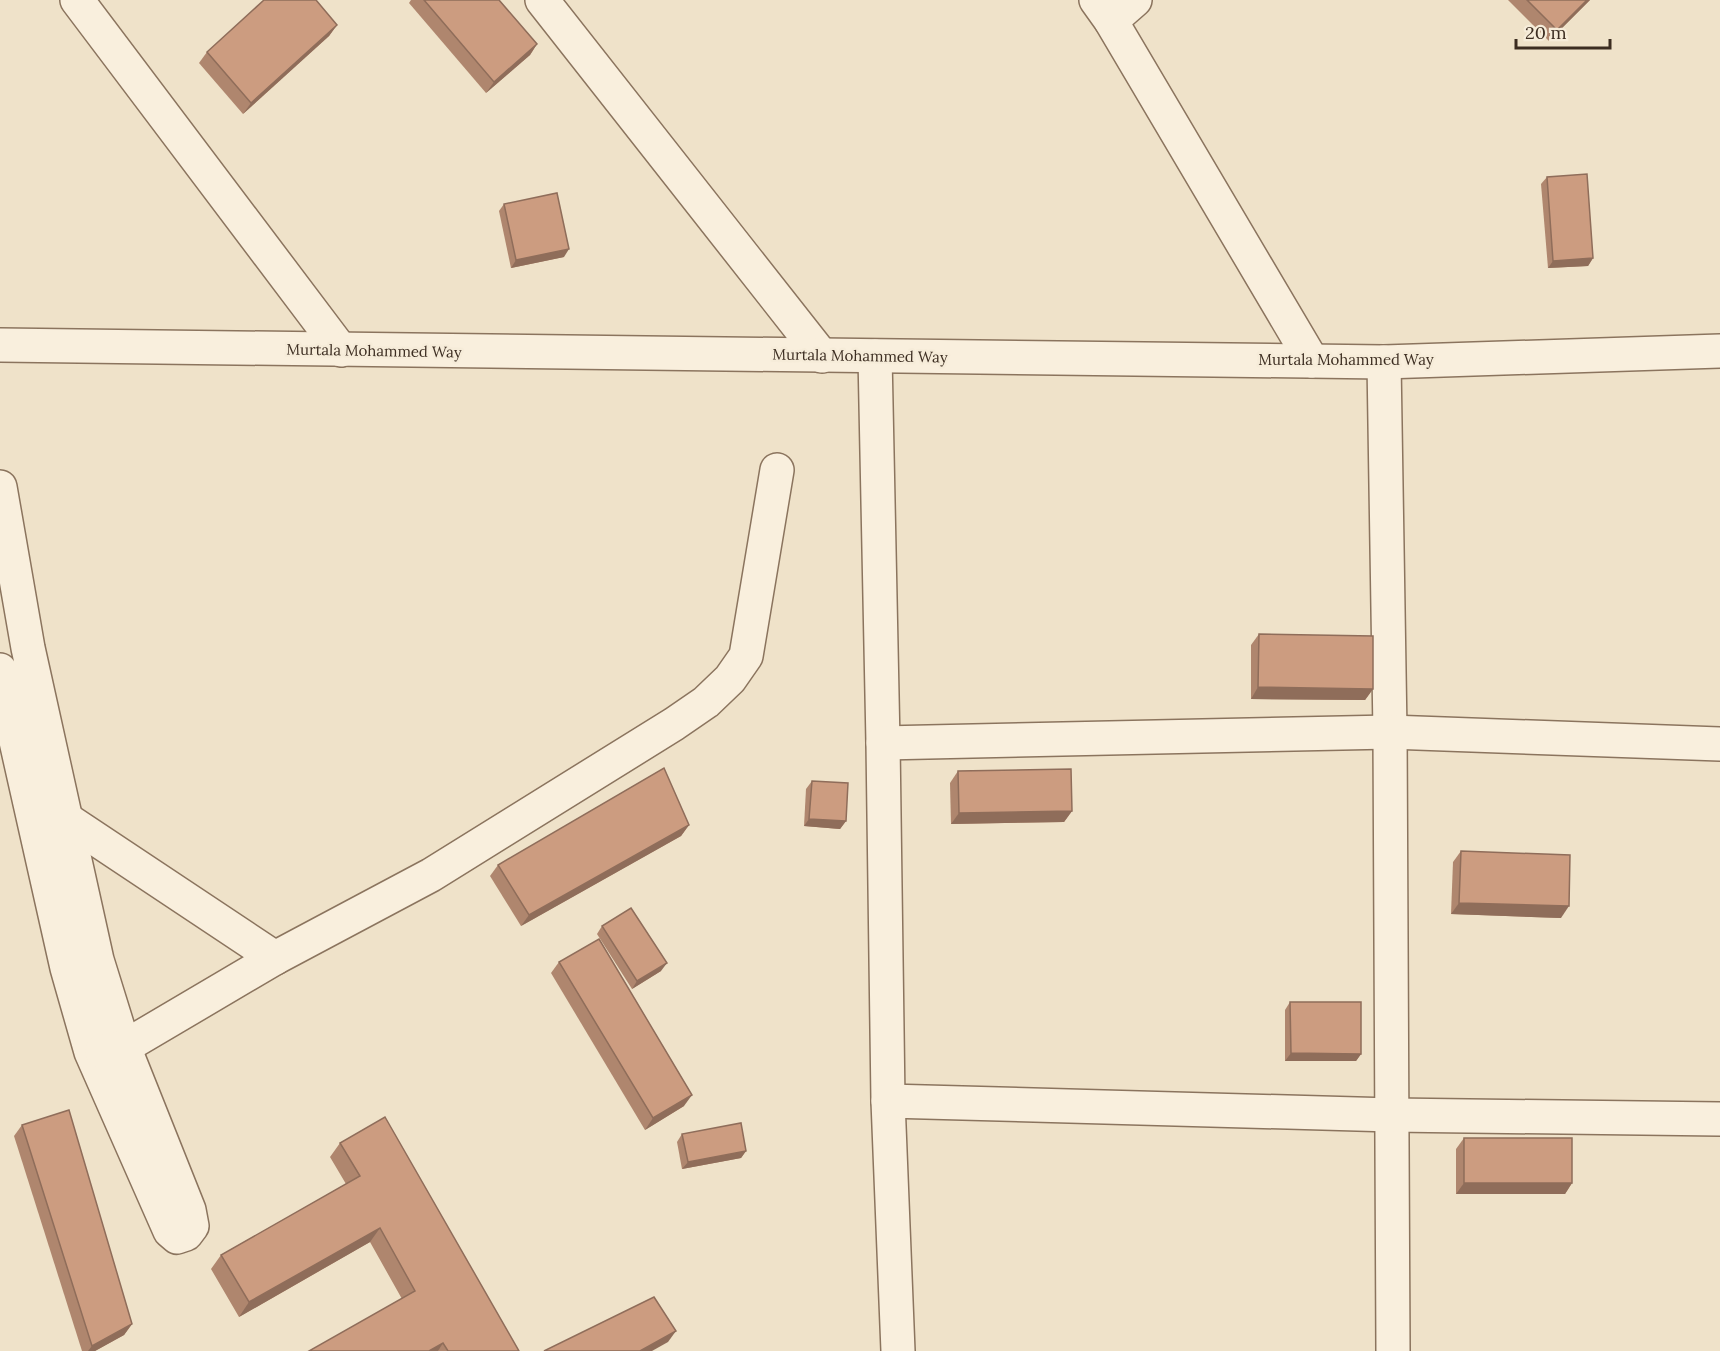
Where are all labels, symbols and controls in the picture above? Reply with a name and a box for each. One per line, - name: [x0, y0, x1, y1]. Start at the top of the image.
- scale bar: [1516, 12, 1610, 50]
- text: 20 m: [1525, 21, 1567, 44]
- street label: Murtala Mohammed Way: [286, 339, 462, 362]
- street label: Murtala Mohammed Way: [772, 344, 948, 367]
- street label: Murtala Mohammed Way: [1258, 350, 1434, 369]

